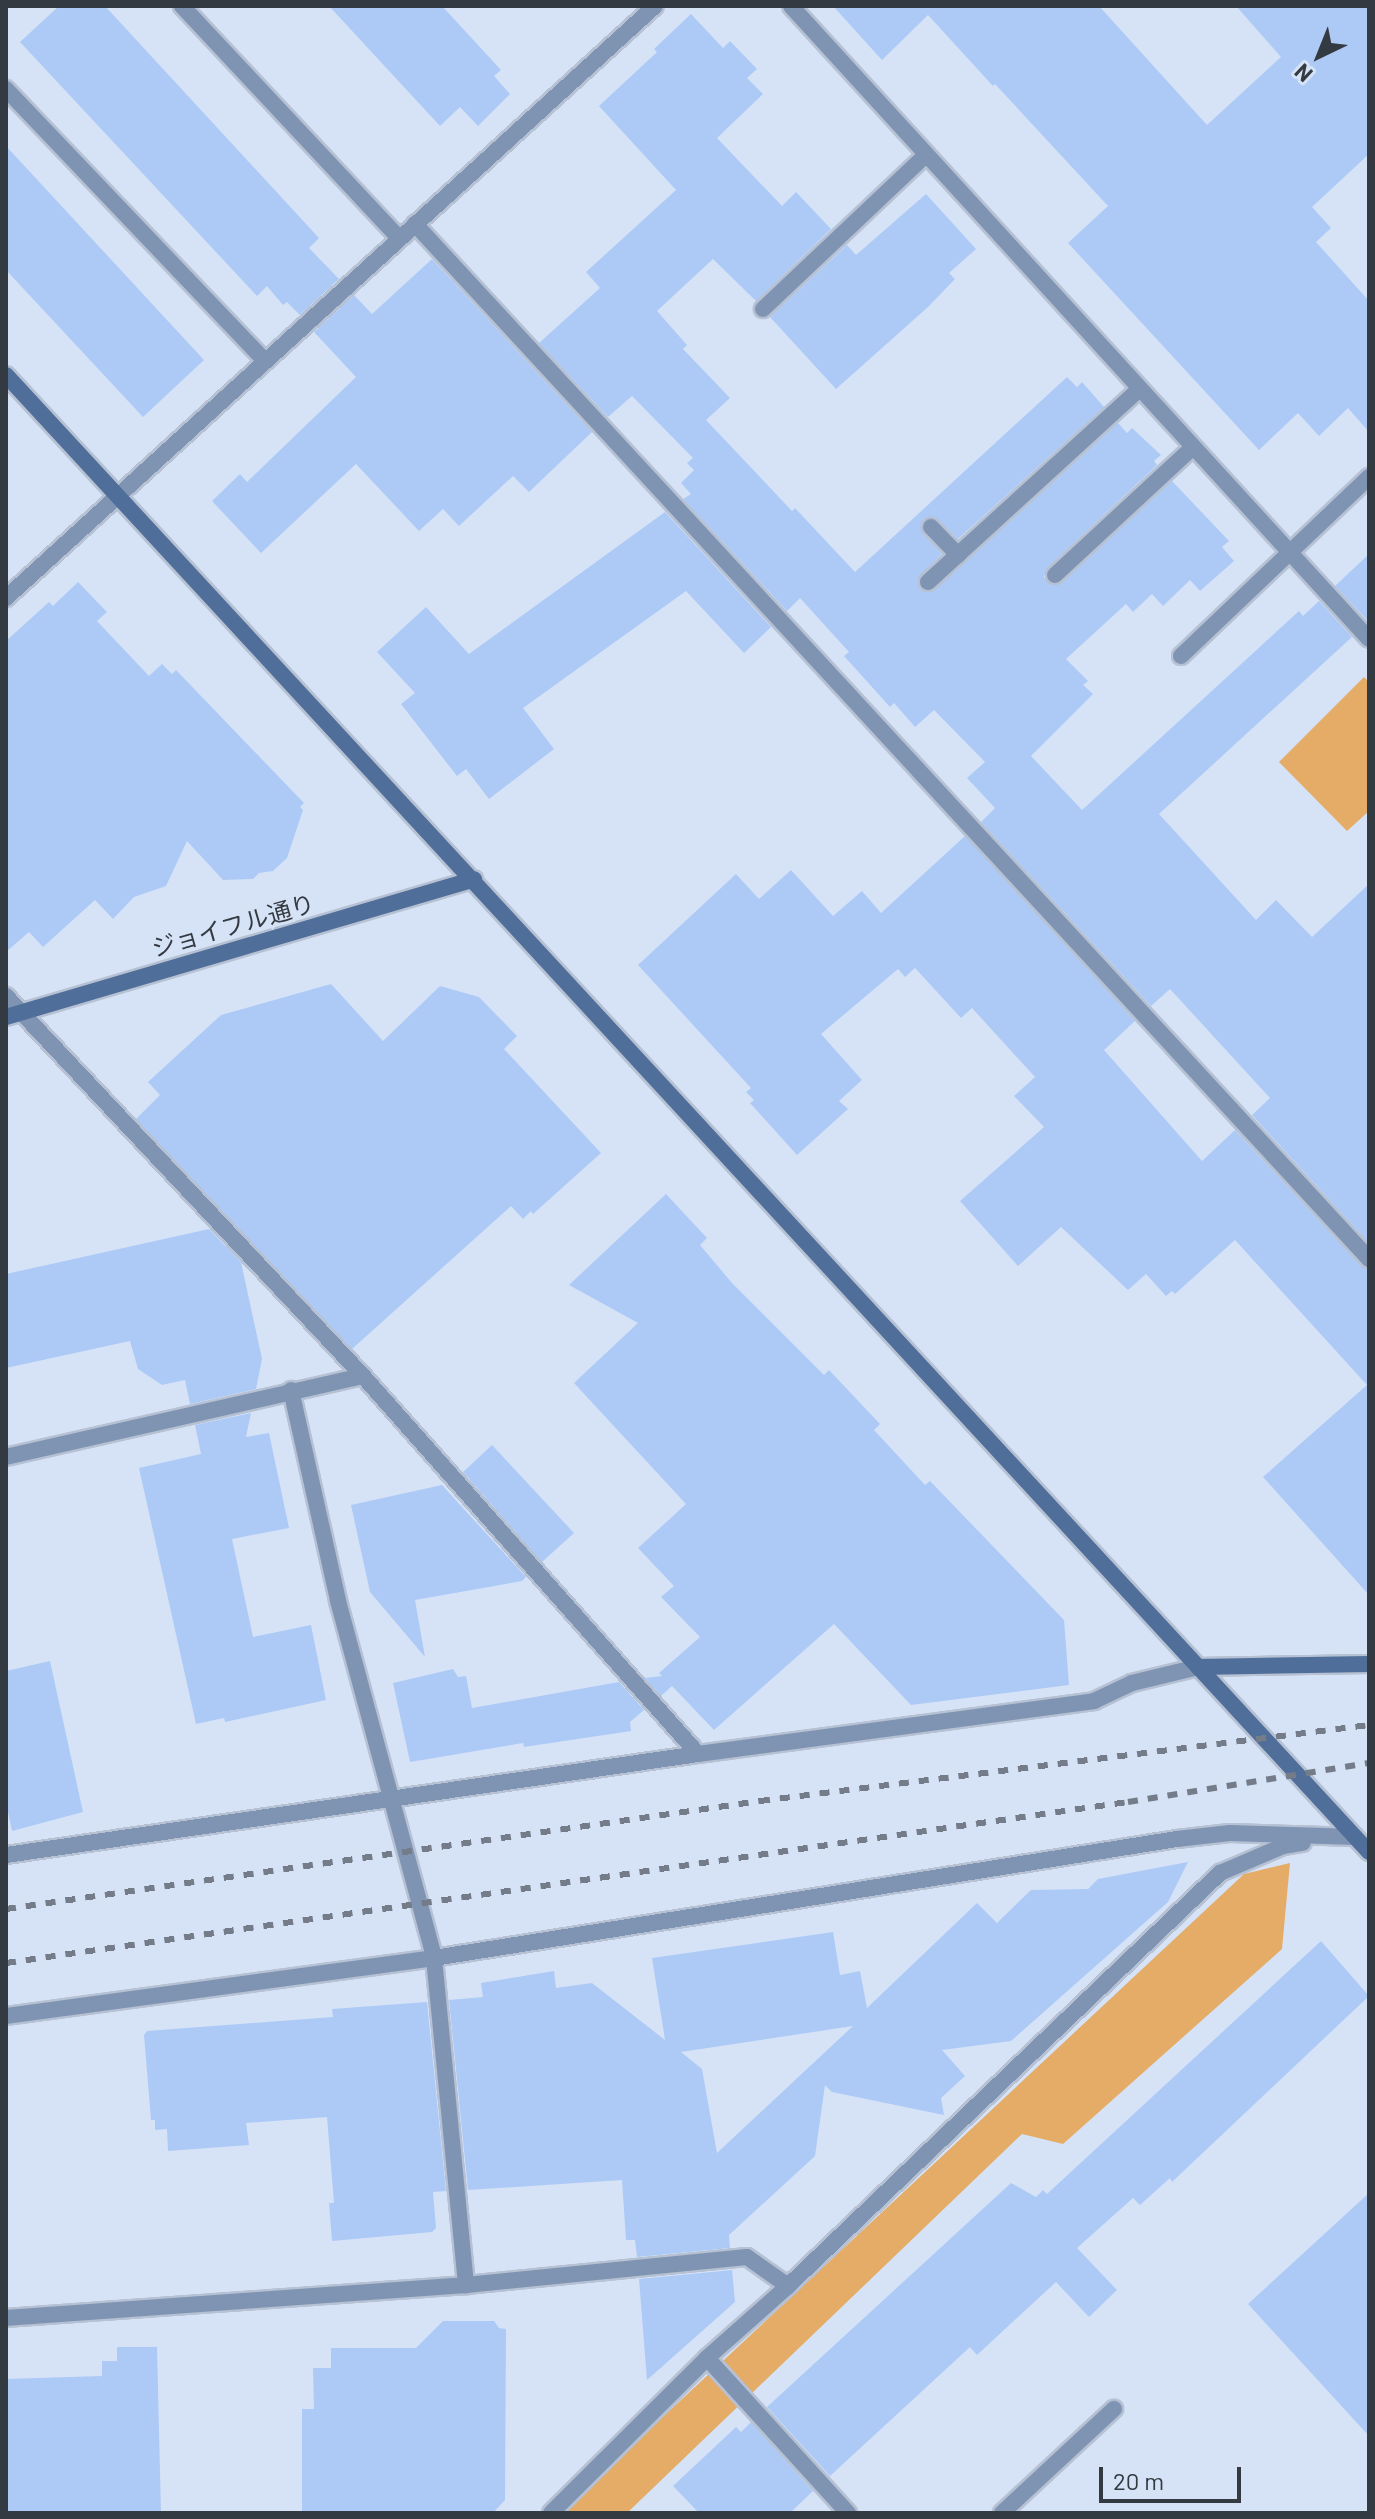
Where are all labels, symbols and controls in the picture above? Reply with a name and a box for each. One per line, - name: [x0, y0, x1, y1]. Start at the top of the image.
- north arrow: [1279, 16, 1359, 96]
- text: N: [1288, 59, 1317, 88]
- street label: ジョイフル通り: [148, 888, 318, 962]
- scale bar: [1103, 2451, 1245, 2501]
- text: 20 m: [1113, 2466, 1164, 2495]

